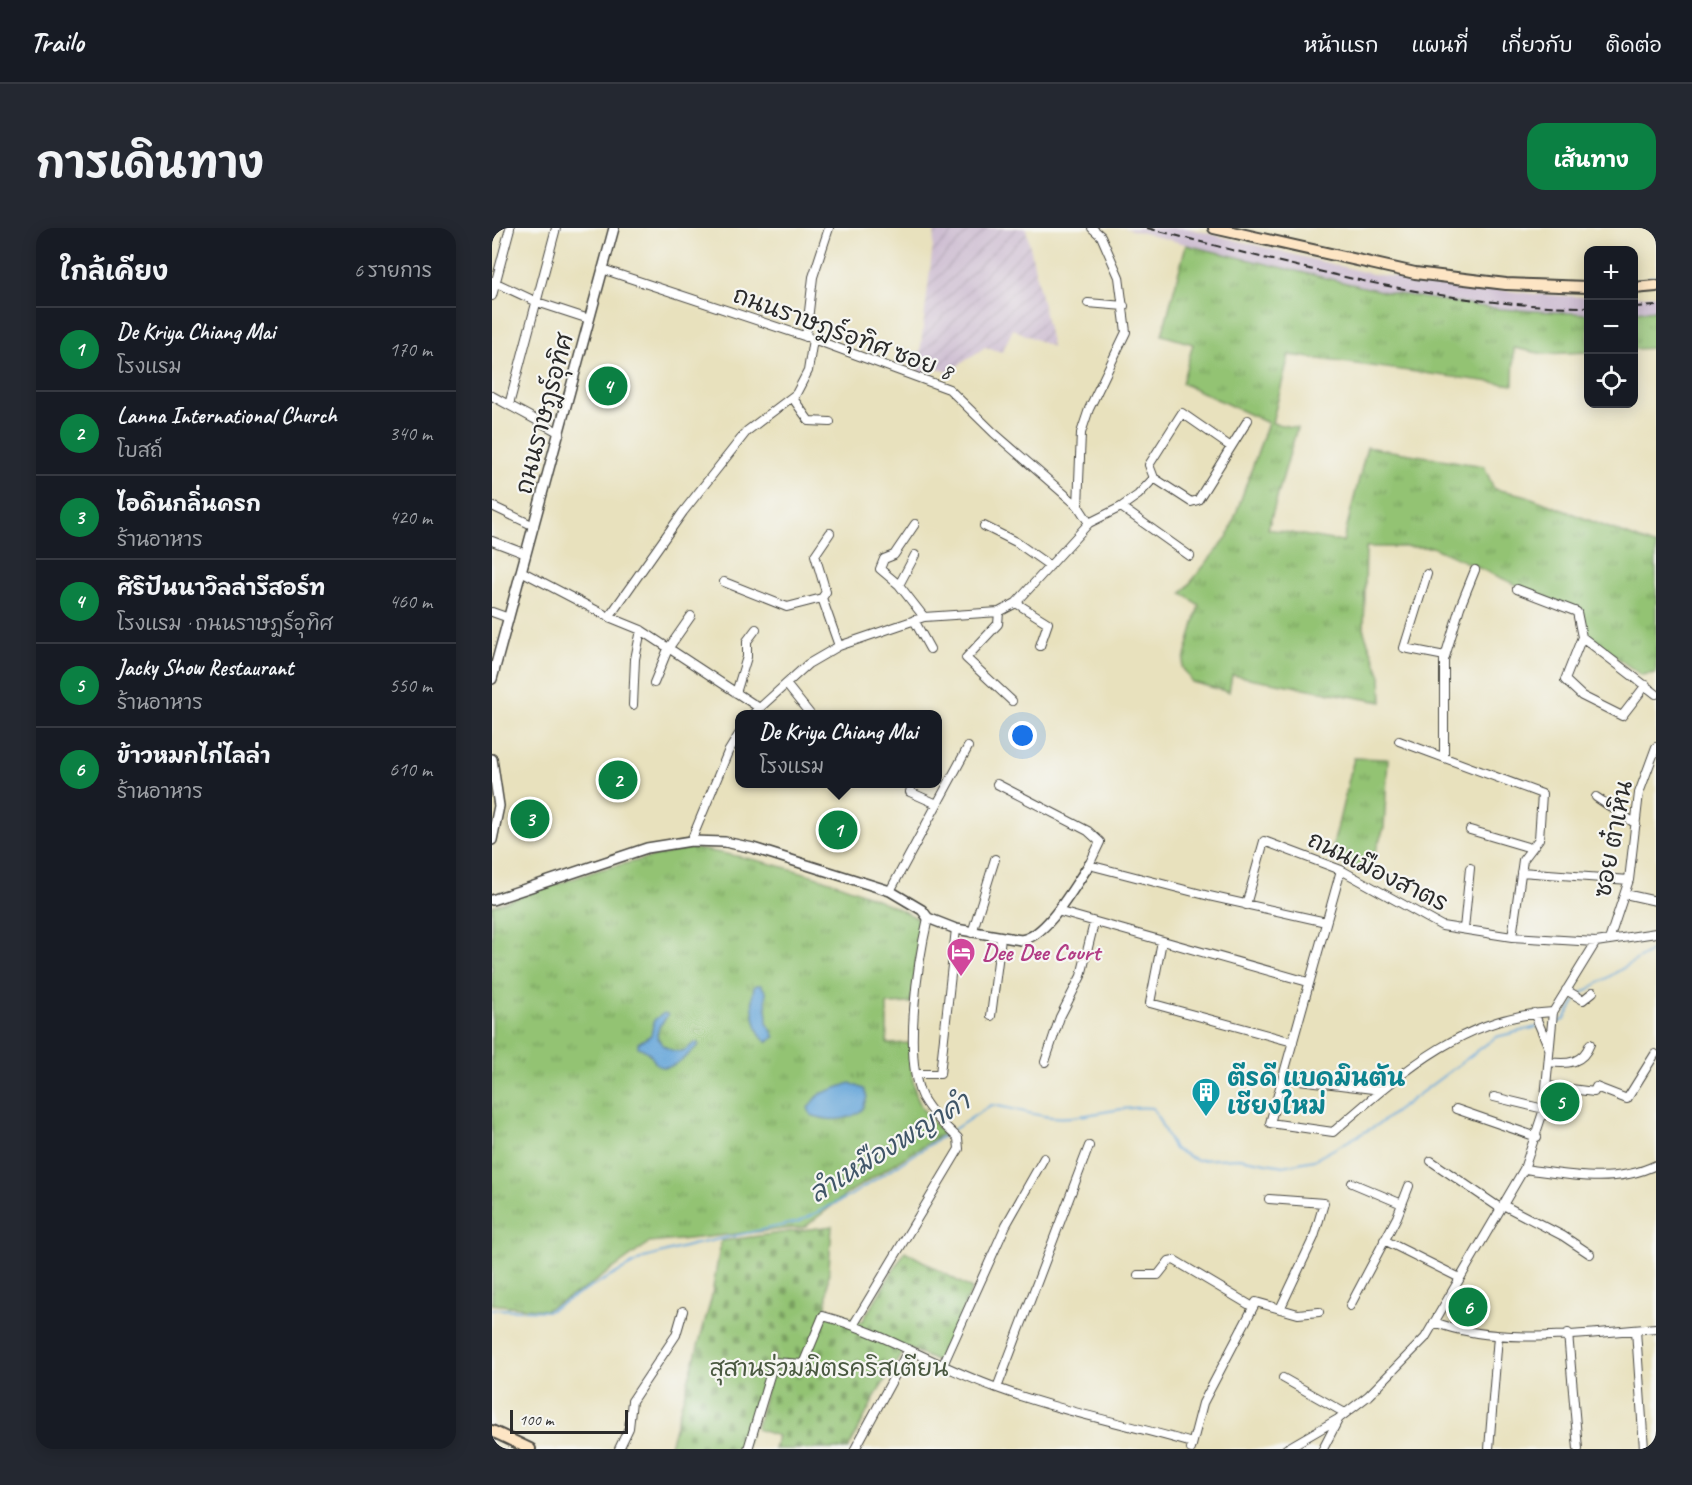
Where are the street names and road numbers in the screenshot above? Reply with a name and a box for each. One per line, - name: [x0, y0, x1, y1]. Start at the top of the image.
- street label: ถนนราษฎร์อุทิศ ซอย 8: [728, 278, 959, 390]
- street label: ถนนราษฎร์อุทิศ: [507, 329, 583, 498]
- street label: ซอย ต๋าเหิน: [1586, 778, 1639, 900]
- street label: ถนนเมืองสาตร: [1303, 824, 1453, 918]

